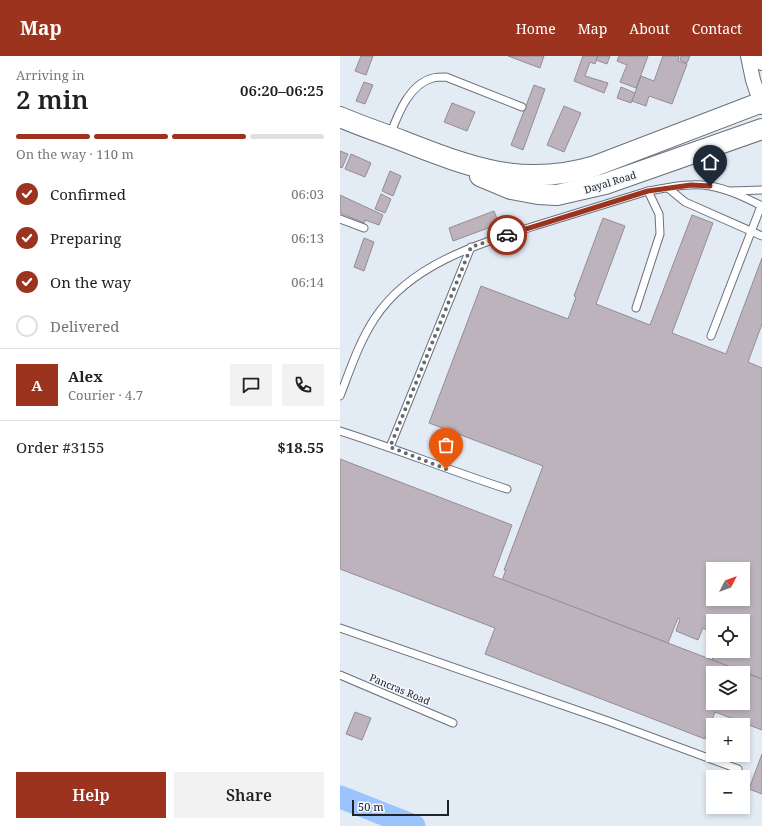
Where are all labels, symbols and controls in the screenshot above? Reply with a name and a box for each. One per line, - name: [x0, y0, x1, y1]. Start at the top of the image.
- text: Map: [20, 15, 62, 41]
- text: Home: [516, 19, 556, 38]
- text: Map: [578, 19, 607, 38]
- text: About: [629, 19, 670, 38]
- text: Contact: [692, 19, 742, 38]
- text: Arriving in: [16, 66, 85, 84]
- text: 06:20–06:25: [240, 80, 324, 100]
- text: 2 min: [16, 81, 89, 117]
- text: On the way · 110 m: [16, 145, 134, 163]
- pin: [693, 145, 727, 186]
- icon: home: [699, 151, 721, 173]
- street label: Dayal Road: [582, 167, 638, 197]
- icon: check: [16, 183, 38, 205]
- text: Confirmed: [50, 184, 126, 204]
- text: 06:03: [291, 185, 324, 203]
- courier: [487, 215, 527, 255]
- icon: car: [496, 224, 518, 246]
- icon: check: [16, 227, 38, 249]
- text: Preparing: [50, 228, 121, 248]
- text: 06:13: [291, 229, 324, 247]
- icon: check: [16, 271, 38, 293]
- text: On the way: [50, 272, 131, 292]
- text: 06:14: [291, 273, 324, 291]
- text: Delivered: [50, 316, 119, 336]
- button: chat: [230, 364, 272, 406]
- button: phone: [282, 364, 324, 406]
- text: Alex: [68, 366, 103, 386]
- text: A: [31, 375, 43, 395]
- text: Courier · 4.7: [68, 386, 143, 404]
- pin: [429, 428, 463, 469]
- icon: bag: [435, 434, 457, 456]
- text: Order #3155: [16, 437, 104, 457]
- text: $18.55: [277, 437, 324, 457]
- north arrow: [706, 562, 750, 606]
- map controls: [706, 562, 750, 814]
- button: locate: [706, 614, 750, 658]
- button: layers: [706, 666, 750, 710]
- street label: Pancras Road: [368, 670, 432, 708]
- button: +: [706, 718, 750, 762]
- button: −: [706, 770, 750, 814]
- button: Help: [16, 772, 166, 818]
- button: Share: [174, 772, 324, 818]
- scale bar: [352, 798, 449, 817]
- text: 50 m: [358, 799, 384, 814]

